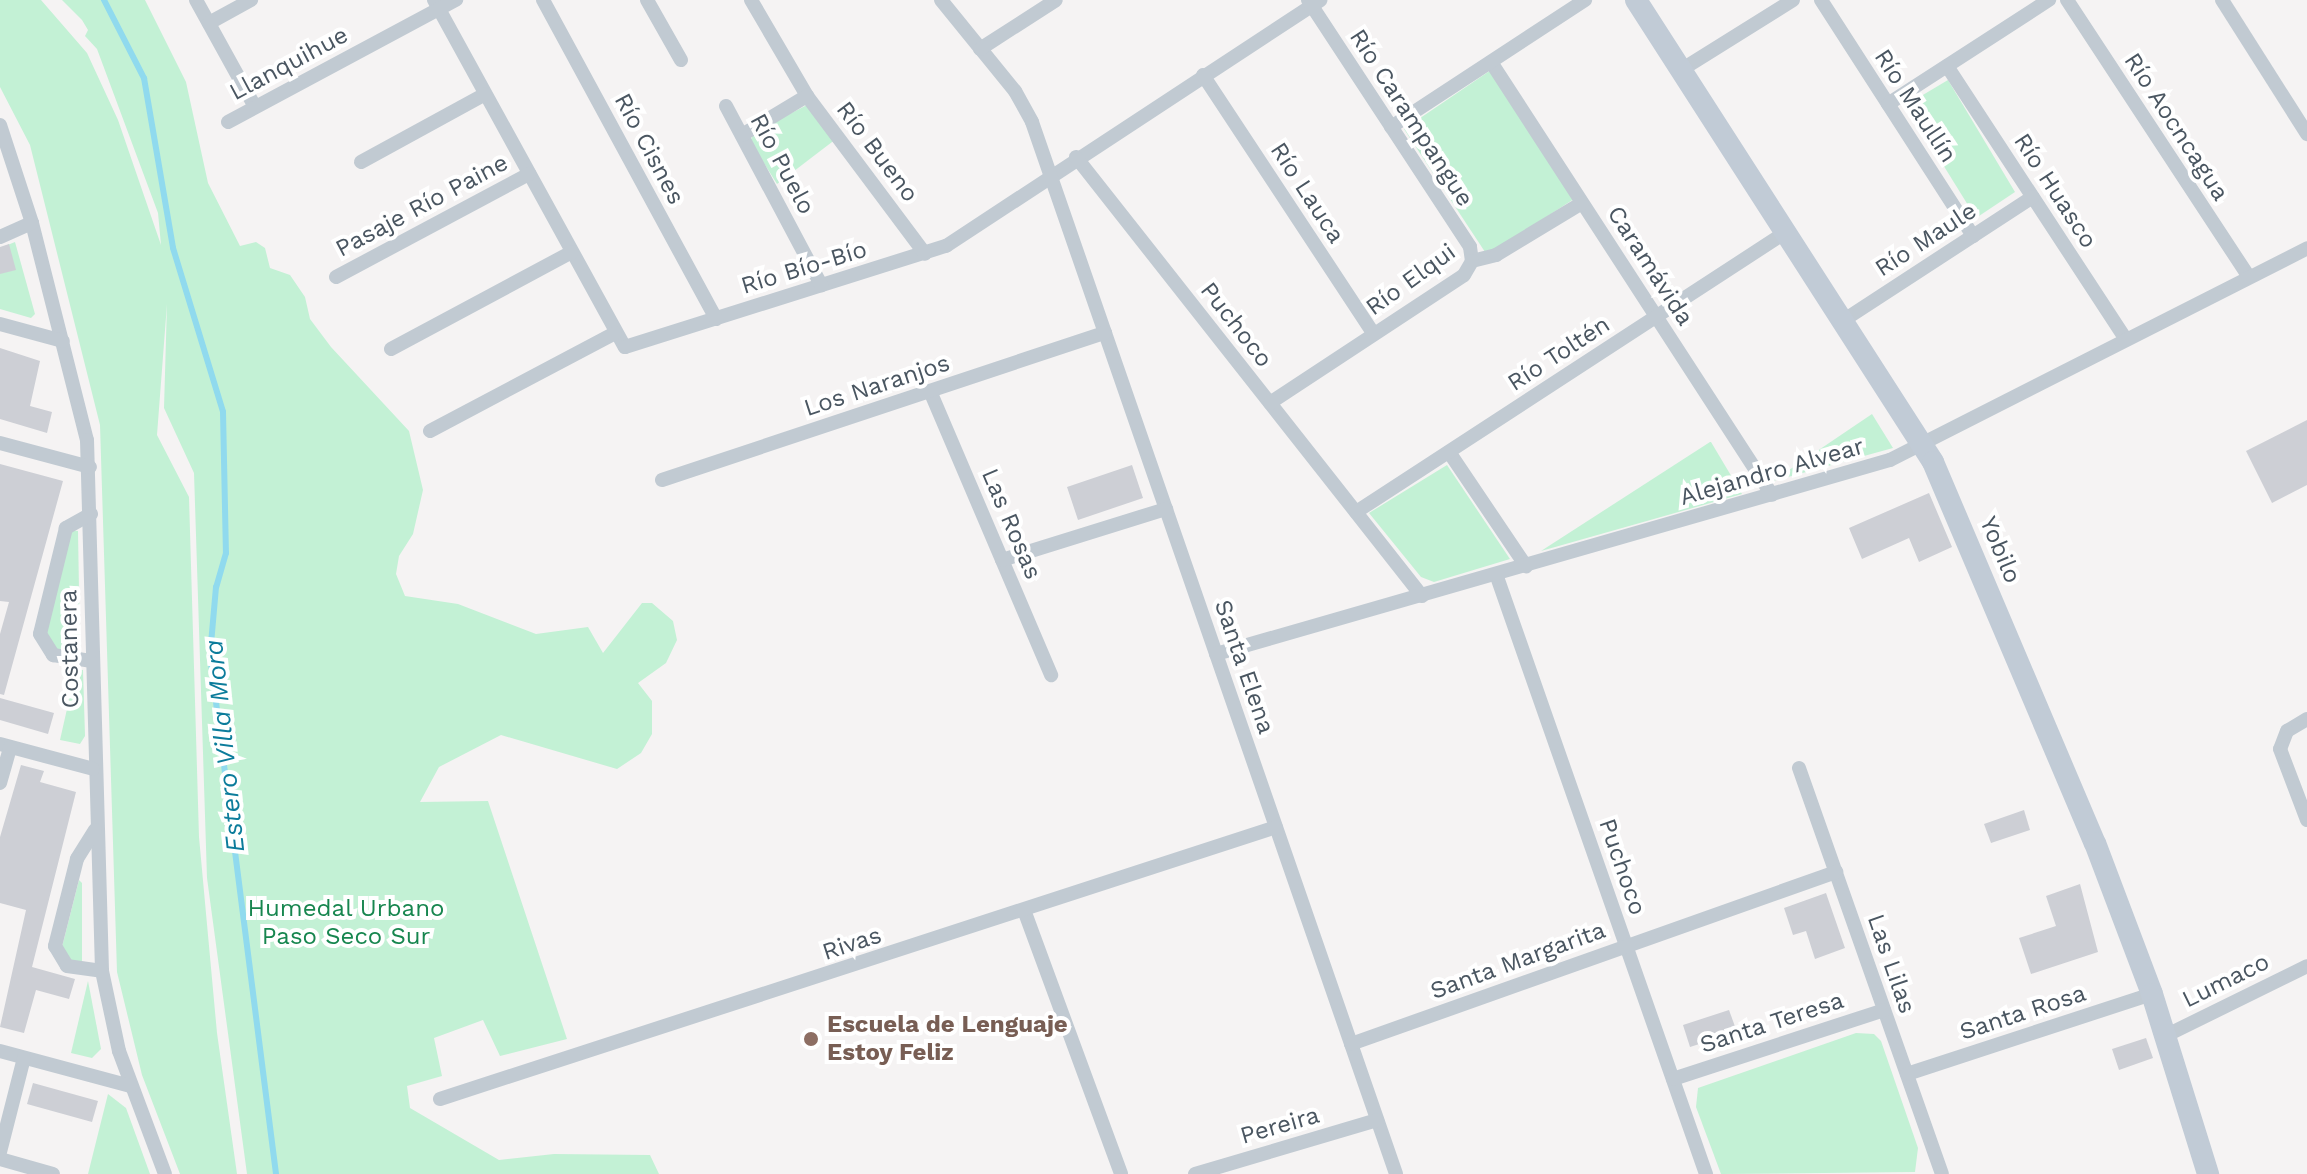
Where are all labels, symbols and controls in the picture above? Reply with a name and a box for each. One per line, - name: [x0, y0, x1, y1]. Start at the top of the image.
- street label: Llanquihue: [225, 21, 353, 107]
- street label: Río Carampangue: [1343, 24, 1479, 212]
- street label: Río Maullín: [1868, 44, 1962, 168]
- street label: Río Aocncagua: [2117, 47, 2235, 207]
- street label: Río Cisnes: [608, 89, 690, 209]
- street label: Río Bueno: [830, 96, 924, 208]
- street label: Río Puelo: [744, 109, 820, 219]
- street label: Río Huasco: [2007, 128, 2103, 254]
- street label: Río Lauca: [1264, 137, 1350, 249]
- street label: Pasaje Río Paine: [331, 148, 513, 264]
- street label: Río Maule: [1870, 197, 1982, 283]
- street label: Caramávida: [1601, 201, 1699, 331]
- street label: Río Bío-Bío: [738, 235, 870, 301]
- street label: Río Elqui: [1361, 238, 1461, 322]
- street label: Puchoco: [1194, 277, 1278, 373]
- street label: Río Toltén: [1502, 310, 1616, 398]
- street label: Los Naranjos: [800, 349, 954, 423]
- street label: Alejandro Alvear: [1676, 432, 1868, 512]
- street label: Las Rosas: [975, 464, 1047, 584]
- street label: Yobilo: [1973, 512, 2027, 588]
- street label: Costanera: [55, 589, 85, 709]
- street label: Santa Elena: [1208, 596, 1280, 738]
- water label: Estero Villa Mora: [198, 638, 252, 854]
- street label: Puchoco: [1592, 815, 1652, 919]
- park label: Humedal Urbano Paso Seco Sur: [247, 895, 445, 951]
- street label: Las Lilas: [1861, 911, 1921, 1017]
- street label: Santa Margarita: [1426, 916, 1610, 1006]
- street label: Rivas: [819, 921, 885, 967]
- street label: Lumaco: [2178, 948, 2274, 1014]
- street label: Santa Rosa: [1956, 979, 2090, 1047]
- street label: Santa Teresa: [1696, 986, 1848, 1060]
- place label: Escuela de Lenguaje Estoy Feliz: [827, 1011, 1068, 1067]
- marker: Escuela de Lenguaje Estoy Feliz: [802, 1030, 820, 1048]
- street label: Pereira: [1237, 1101, 1323, 1151]

